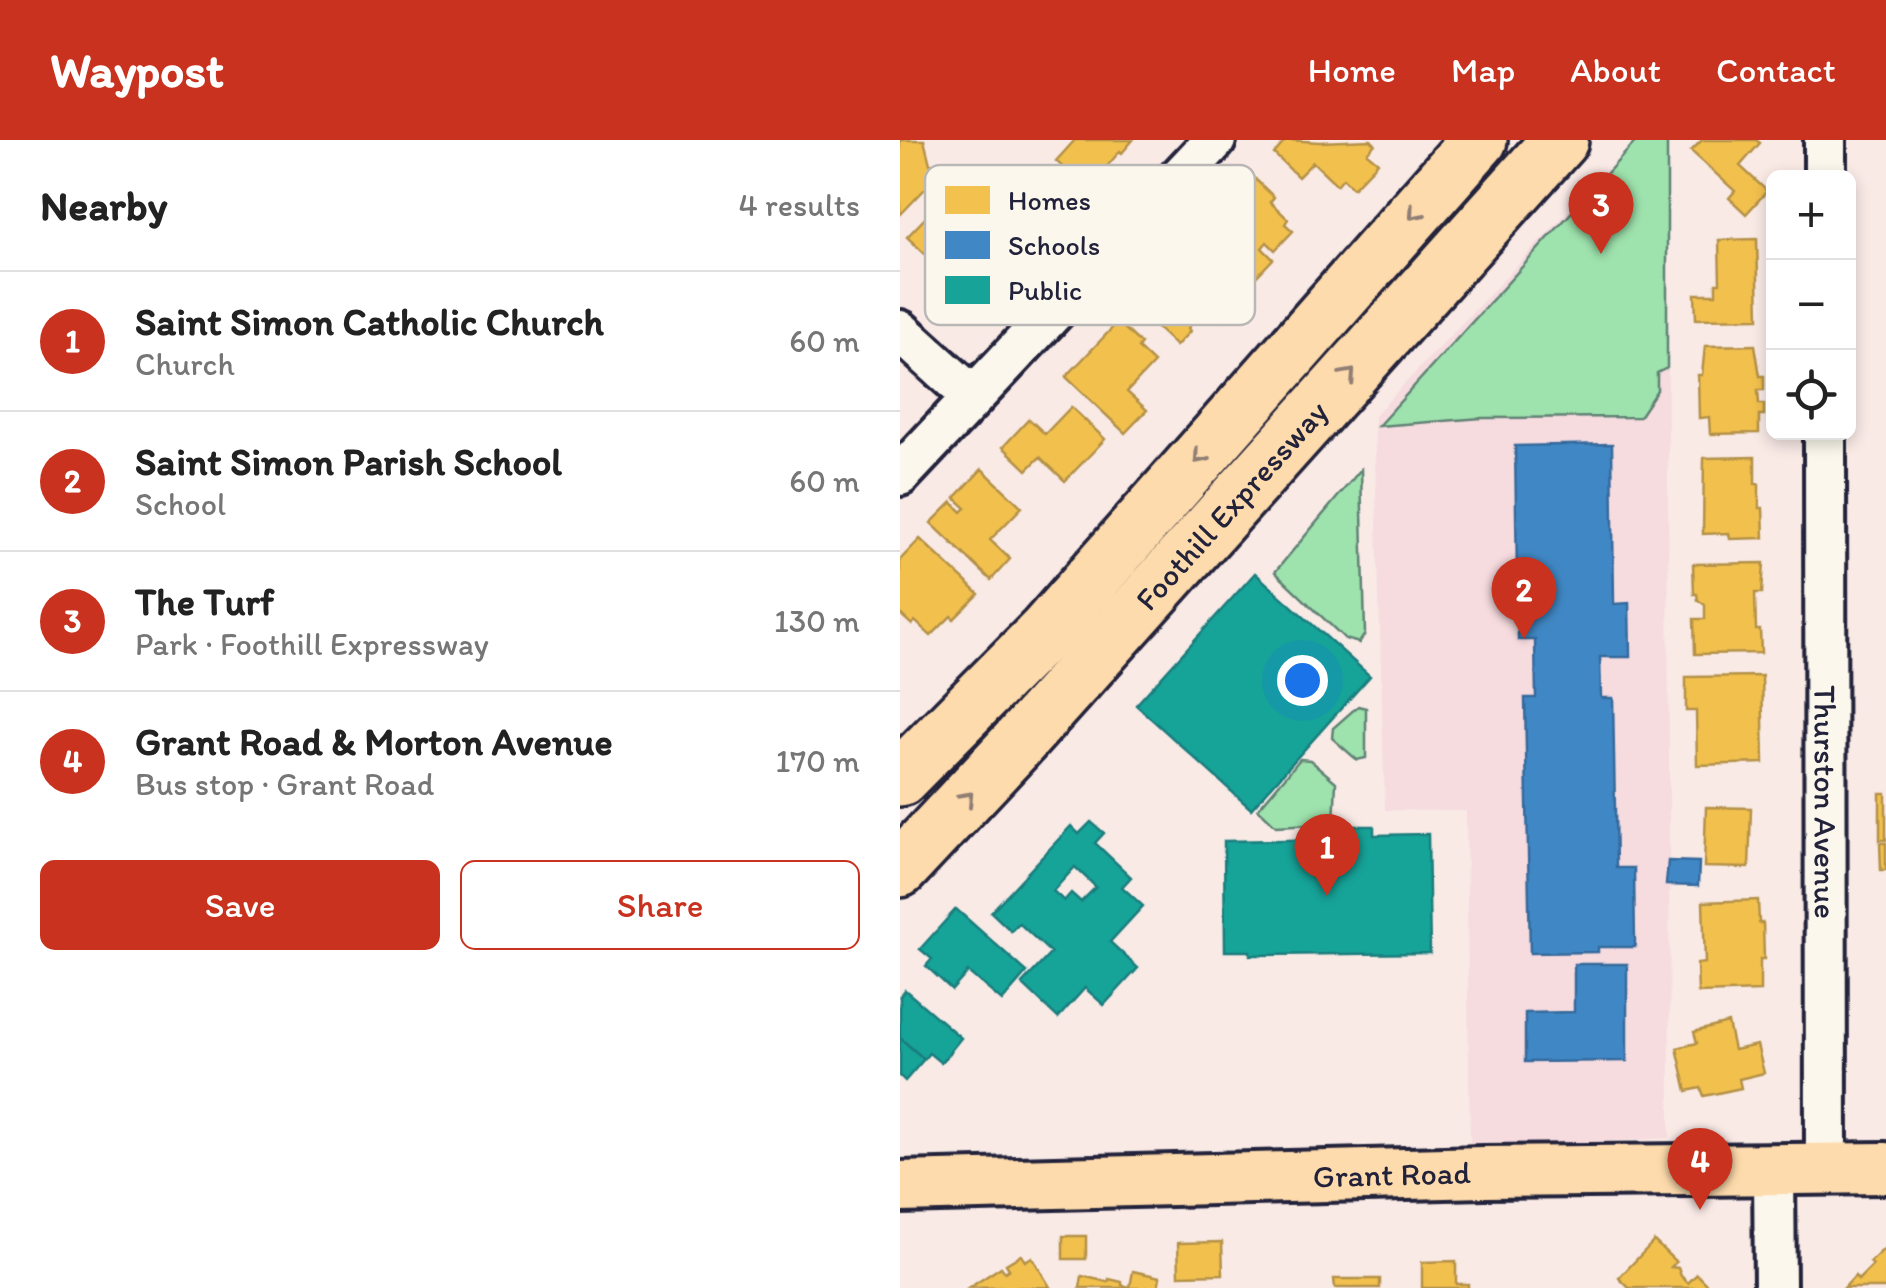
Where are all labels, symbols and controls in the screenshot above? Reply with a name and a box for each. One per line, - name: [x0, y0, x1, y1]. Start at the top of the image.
- text: Waypost: [50, 41, 224, 99]
- text: Home: [1308, 49, 1396, 91]
- text: Map: [1451, 49, 1515, 91]
- text: About: [1570, 49, 1661, 91]
- text: Contact: [1716, 49, 1836, 91]
- legend: [925, 165, 1255, 325]
- map controls: [1766, 170, 1856, 440]
- button: +: [1766, 170, 1856, 260]
- pin: 3: [1568, 172, 1634, 254]
- text: Nearby: [40, 180, 167, 231]
- text: Homes: [1008, 183, 1091, 217]
- text: 4 results: [739, 186, 860, 224]
- one-way arrow: [1408, 201, 1426, 220]
- text: Schools: [1008, 228, 1100, 262]
- button: −: [1766, 260, 1856, 350]
- text: Public: [1008, 273, 1082, 307]
- text: Saint Simon Catholic Church: [135, 299, 604, 345]
- text: 1: [65, 322, 80, 360]
- text: 60 m: [789, 322, 860, 360]
- text: Church: [135, 345, 235, 383]
- button: locate: [1766, 350, 1856, 440]
- one-way arrow: [1337, 368, 1355, 387]
- street label: Foothill Expressway: [1127, 393, 1335, 618]
- text: Saint Simon Parish School: [135, 439, 562, 485]
- one-way arrow: [1193, 445, 1211, 463]
- text: 2: [64, 462, 81, 500]
- text: 60 m: [789, 462, 860, 500]
- text: School: [135, 485, 226, 523]
- pin: 2: [1492, 556, 1556, 639]
- text: The Turf: [135, 579, 274, 625]
- text: 3: [64, 602, 81, 640]
- text: 130 m: [774, 602, 860, 640]
- text: Park · Foothill Expressway: [135, 625, 489, 663]
- your location: [1277, 655, 1328, 706]
- street label: Thurston Avenue: [1806, 685, 1845, 919]
- text: Grant Road & Morton Avenue: [135, 719, 613, 765]
- text: 4: [63, 742, 82, 780]
- text: 170 m: [775, 742, 860, 780]
- text: Bus stop · Grant Road: [135, 765, 434, 803]
- one-way arrow: [955, 792, 973, 810]
- pin: 1: [1294, 814, 1360, 896]
- button: Save: [40, 860, 440, 950]
- button: Share: [460, 860, 860, 950]
- pin: 4: [1668, 1128, 1732, 1210]
- street label: Grant Road: [1312, 1153, 1472, 1195]

